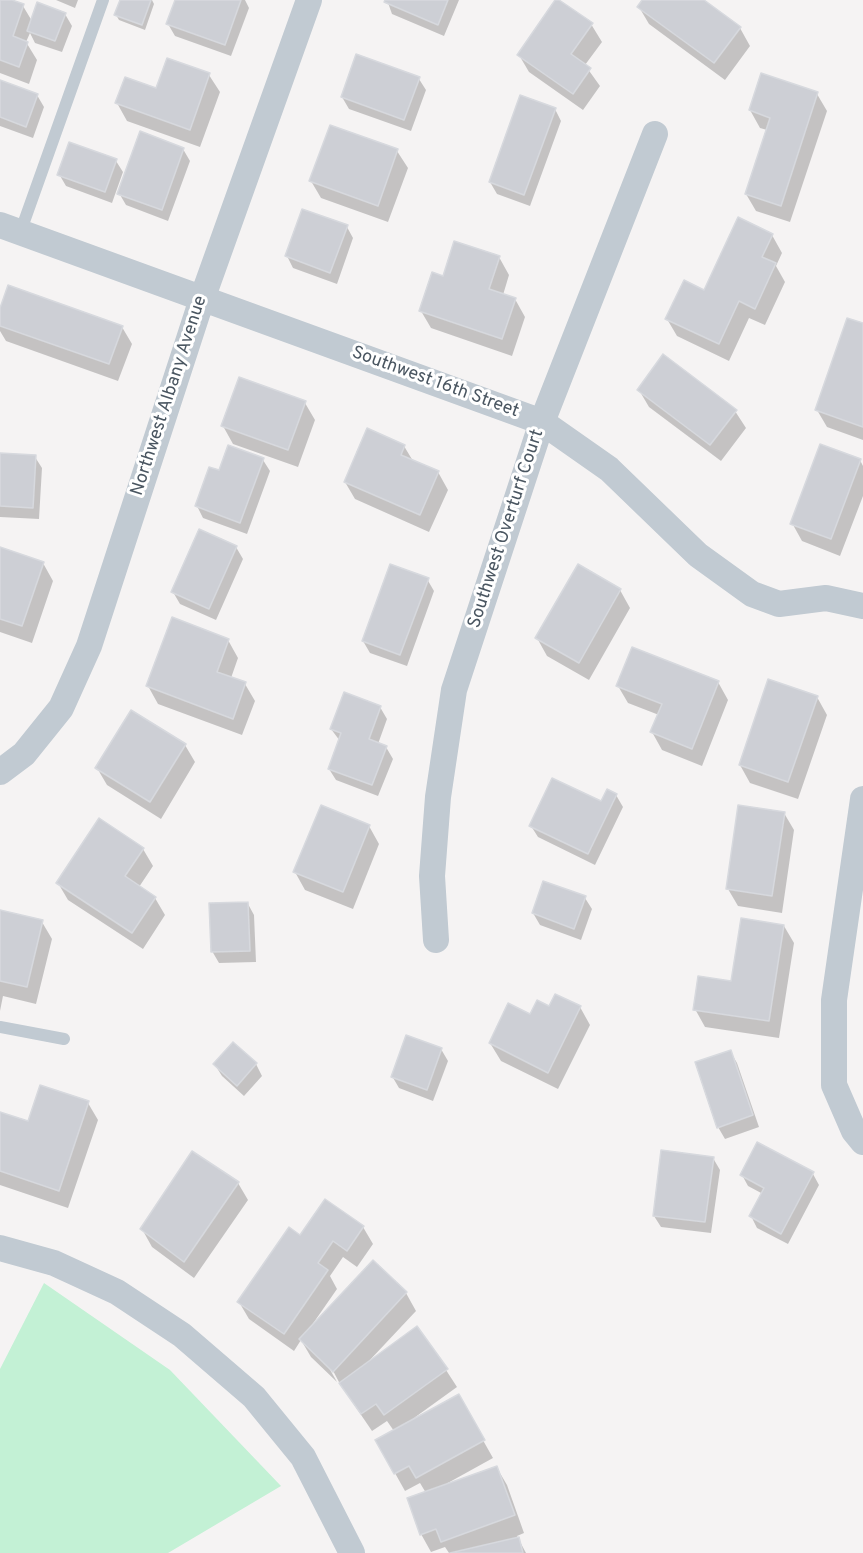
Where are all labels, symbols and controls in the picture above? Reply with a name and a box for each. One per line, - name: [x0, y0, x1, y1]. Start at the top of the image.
- street label: Northwest Albany Avenue: [127, 293, 213, 499]
- street label: Southwest 16th Street: [348, 343, 522, 423]
- street label: Southwest Overturf Court: [465, 427, 549, 631]

